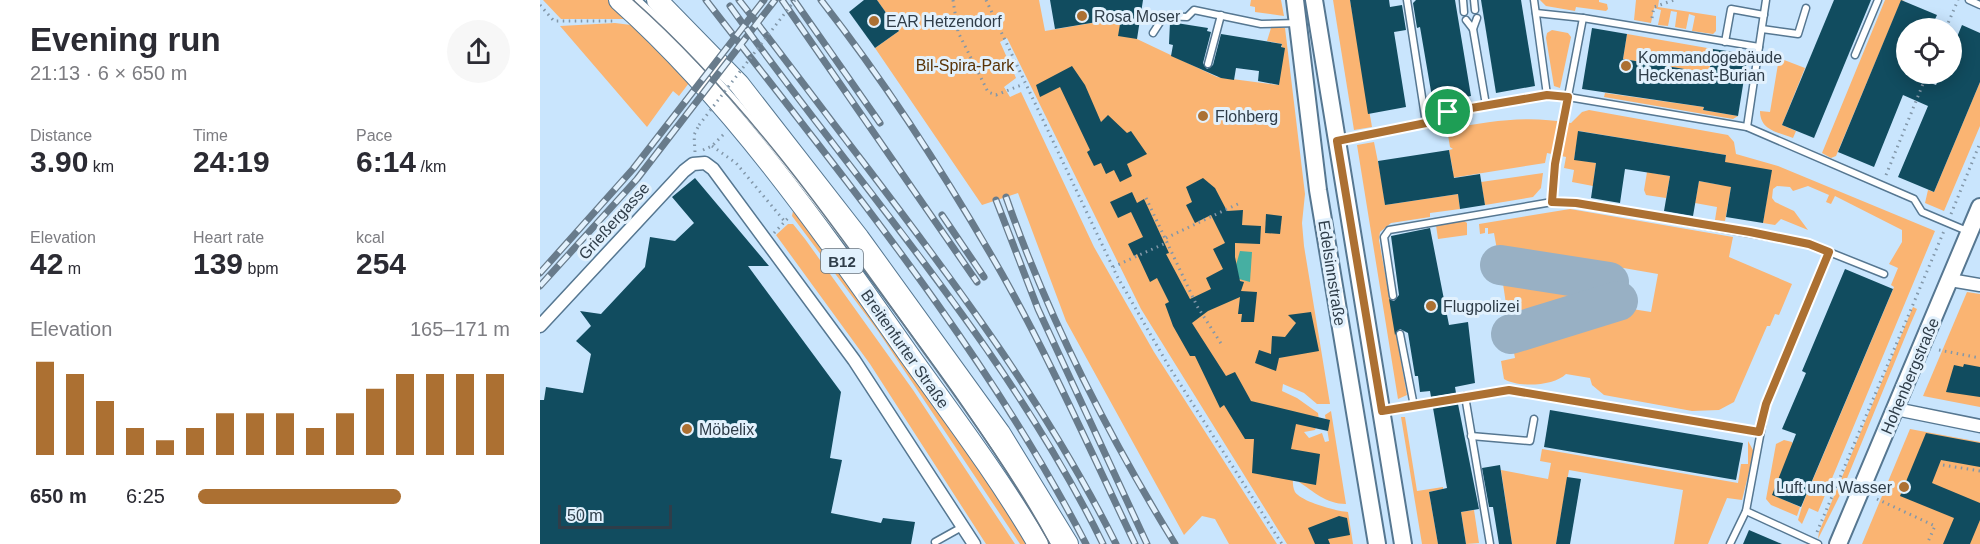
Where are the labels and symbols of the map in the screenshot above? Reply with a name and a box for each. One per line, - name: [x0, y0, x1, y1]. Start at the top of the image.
- place label: Rosa Moser: [1094, 8, 1181, 25]
- marker: Rosa Moser: [1075, 9, 1089, 23]
- place label: EAR Hetzendorf: [886, 13, 1002, 30]
- marker: EAR Hetzendorf: [867, 14, 881, 28]
- place label: Kommandogebäude Heckenast-Burian: [1638, 49, 1782, 84]
- park label: Bil-Spira-Park: [916, 57, 1015, 74]
- marker: Kommandogebäude Heckenast-Burian: [1619, 59, 1633, 73]
- pin: [1422, 86, 1473, 137]
- place label: Flohberg: [1215, 108, 1278, 125]
- marker: Flohberg: [1196, 109, 1210, 123]
- street label: Grießergasse: [575, 179, 653, 263]
- street label: Edelsinnstraße: [1315, 219, 1349, 327]
- road number: B12: [821, 249, 863, 273]
- street label: Breitenfurter Straße: [858, 287, 952, 412]
- place label: Flugpolizei: [1443, 298, 1519, 315]
- marker: Flugpolizei: [1424, 299, 1438, 313]
- street label: Hohenbergstraße: [1878, 315, 1942, 437]
- place label: Möbelix: [699, 421, 754, 438]
- marker: Möbelix: [680, 422, 694, 436]
- place label: Luft und Wasser: [1776, 479, 1893, 496]
- marker: Luft und Wasser: [1897, 480, 1911, 494]
- scale bar: [558, 502, 672, 530]

